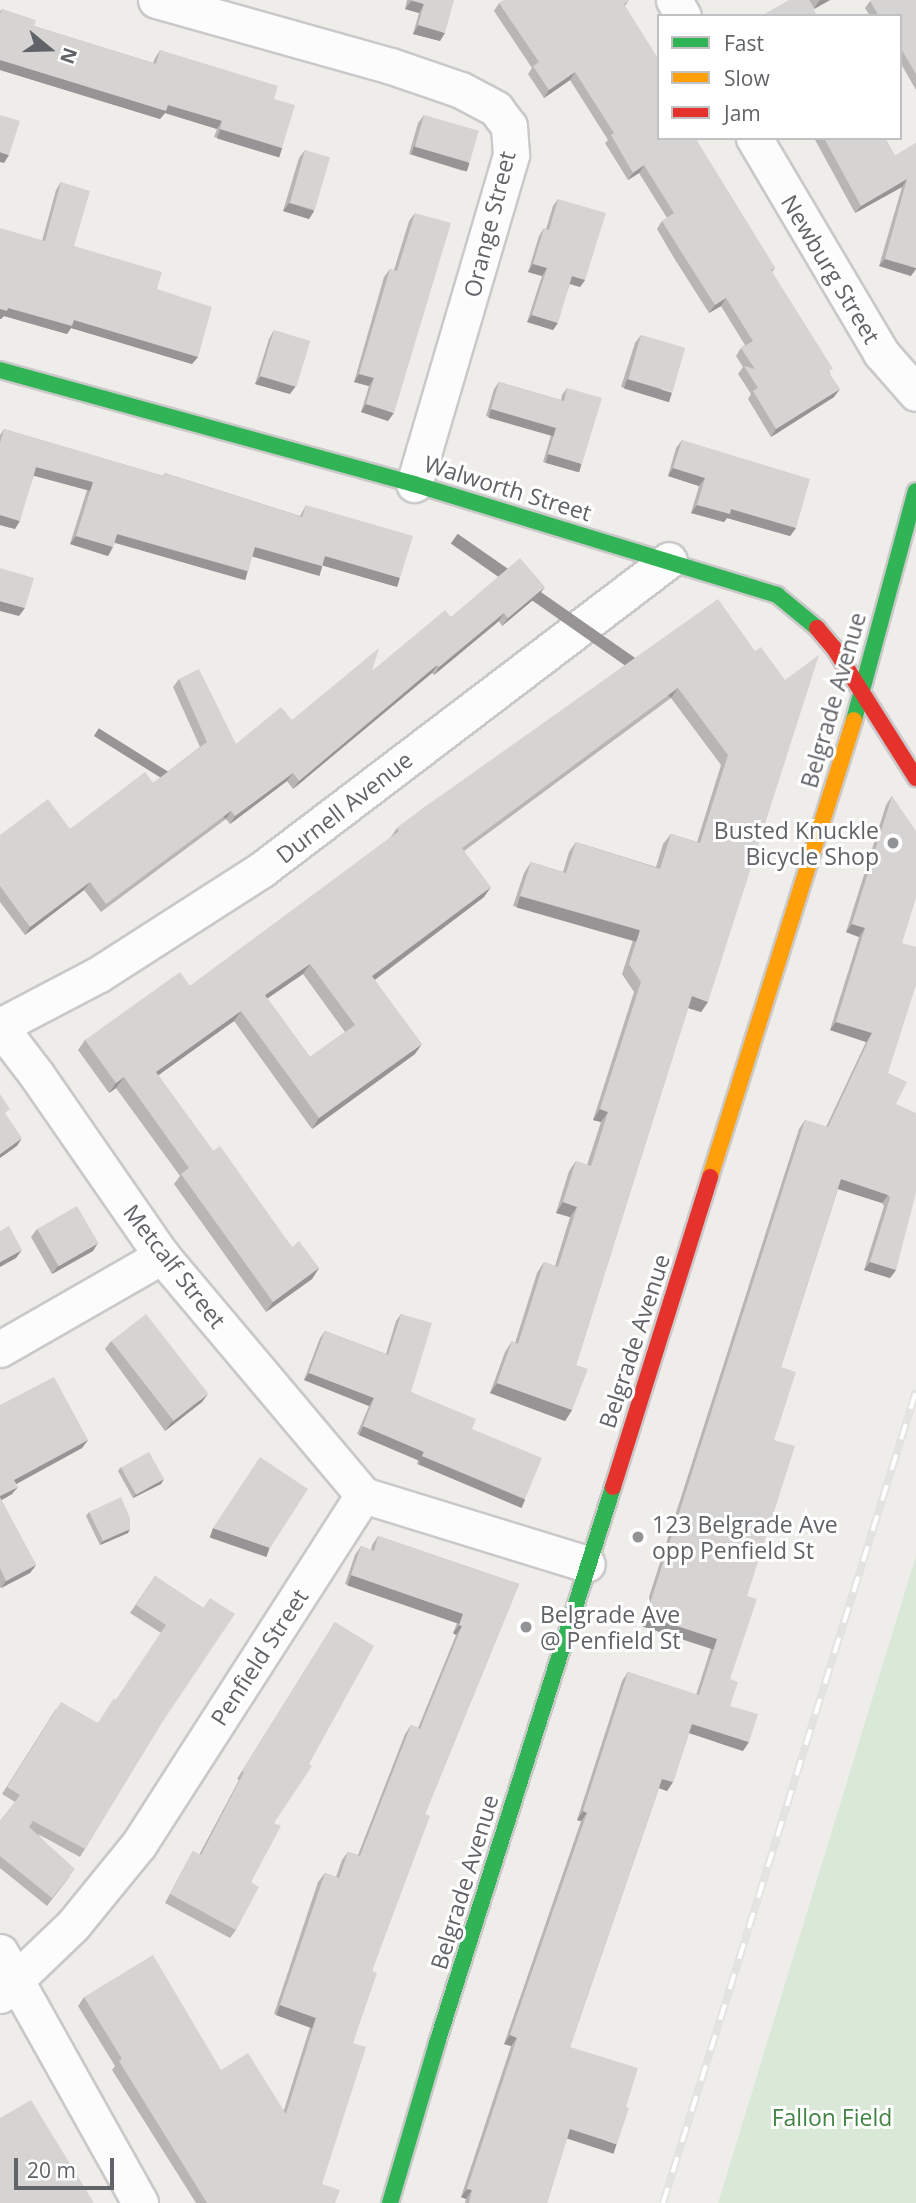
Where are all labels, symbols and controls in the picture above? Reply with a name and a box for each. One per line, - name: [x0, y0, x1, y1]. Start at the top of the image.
- north arrow: [14, 14, 84, 84]
- legend: [657, 14, 902, 140]
- text: Fast: [724, 29, 764, 57]
- text: N: [54, 44, 84, 67]
- text: Slow: [724, 64, 770, 92]
- text: Jam: [724, 99, 761, 127]
- street label: Orange Street: [457, 148, 521, 300]
- street label: Newburg Street: [776, 190, 886, 348]
- street label: Walworth Street: [421, 449, 595, 527]
- street label: Belgrade Avenue: [795, 609, 871, 791]
- street label: Durnell Avenue: [271, 745, 417, 869]
- place label: Busted Knuckle Bicycle Shop: [714, 816, 879, 870]
- marker: Busted Knuckle Bicycle Shop: [885, 835, 901, 851]
- street label: Metcalf Street: [118, 1199, 232, 1333]
- street label: Belgrade Avenue: [593, 1251, 675, 1431]
- place label: 123 Belgrade Ave opp Penfield St: [652, 1510, 838, 1564]
- marker: 123 Belgrade Ave opp Penfield St: [630, 1529, 646, 1545]
- street label: Penfield Street: [205, 1583, 313, 1731]
- place label: Belgrade Ave @ Penfield St: [540, 1600, 681, 1654]
- marker: Belgrade Ave @ Penfield St: [518, 1619, 534, 1635]
- street label: Belgrade Avenue: [424, 1791, 504, 1973]
- park label: Fallon Field: [772, 2103, 892, 2131]
- scale bar: [18, 2144, 117, 2188]
- text: 20 m: [27, 2156, 76, 2184]

